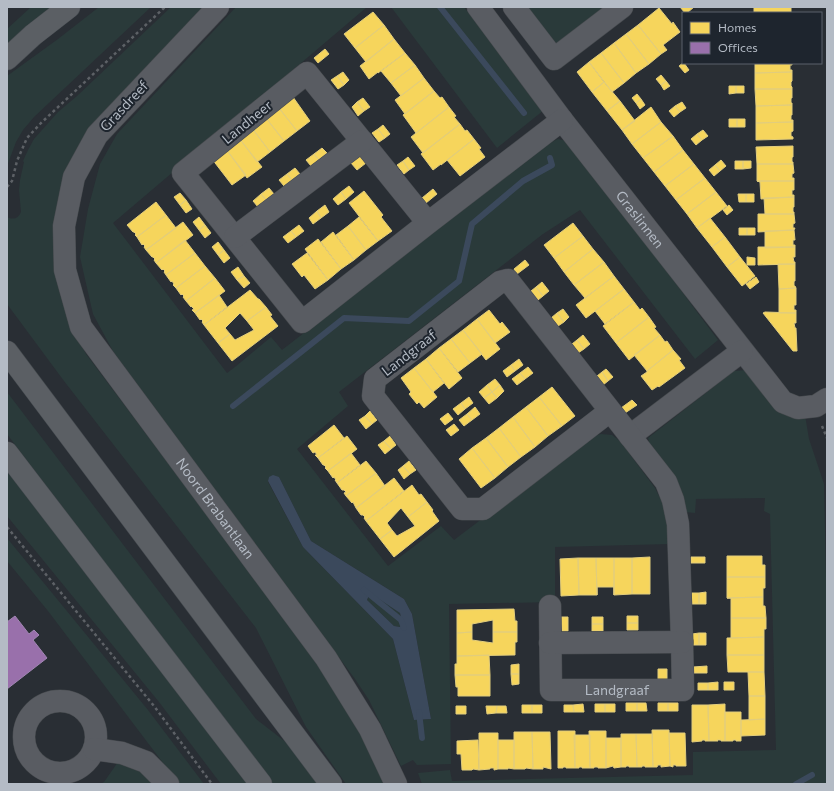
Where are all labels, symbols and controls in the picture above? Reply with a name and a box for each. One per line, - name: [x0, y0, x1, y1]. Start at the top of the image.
- legend: [682, 12, 822, 64]
- text: Homes: [718, 20, 756, 34]
- text: Offices: [718, 40, 758, 54]
- street label: Grasdreef: [96, 76, 152, 135]
- street label: Landheer: [218, 96, 276, 147]
- street label: Graslinnen: [613, 187, 668, 251]
- street label: Landgraaf: [378, 326, 440, 379]
- street label: Noord Brabantlaan: [173, 455, 259, 562]
- street label: Landgraaf: [585, 681, 650, 698]

